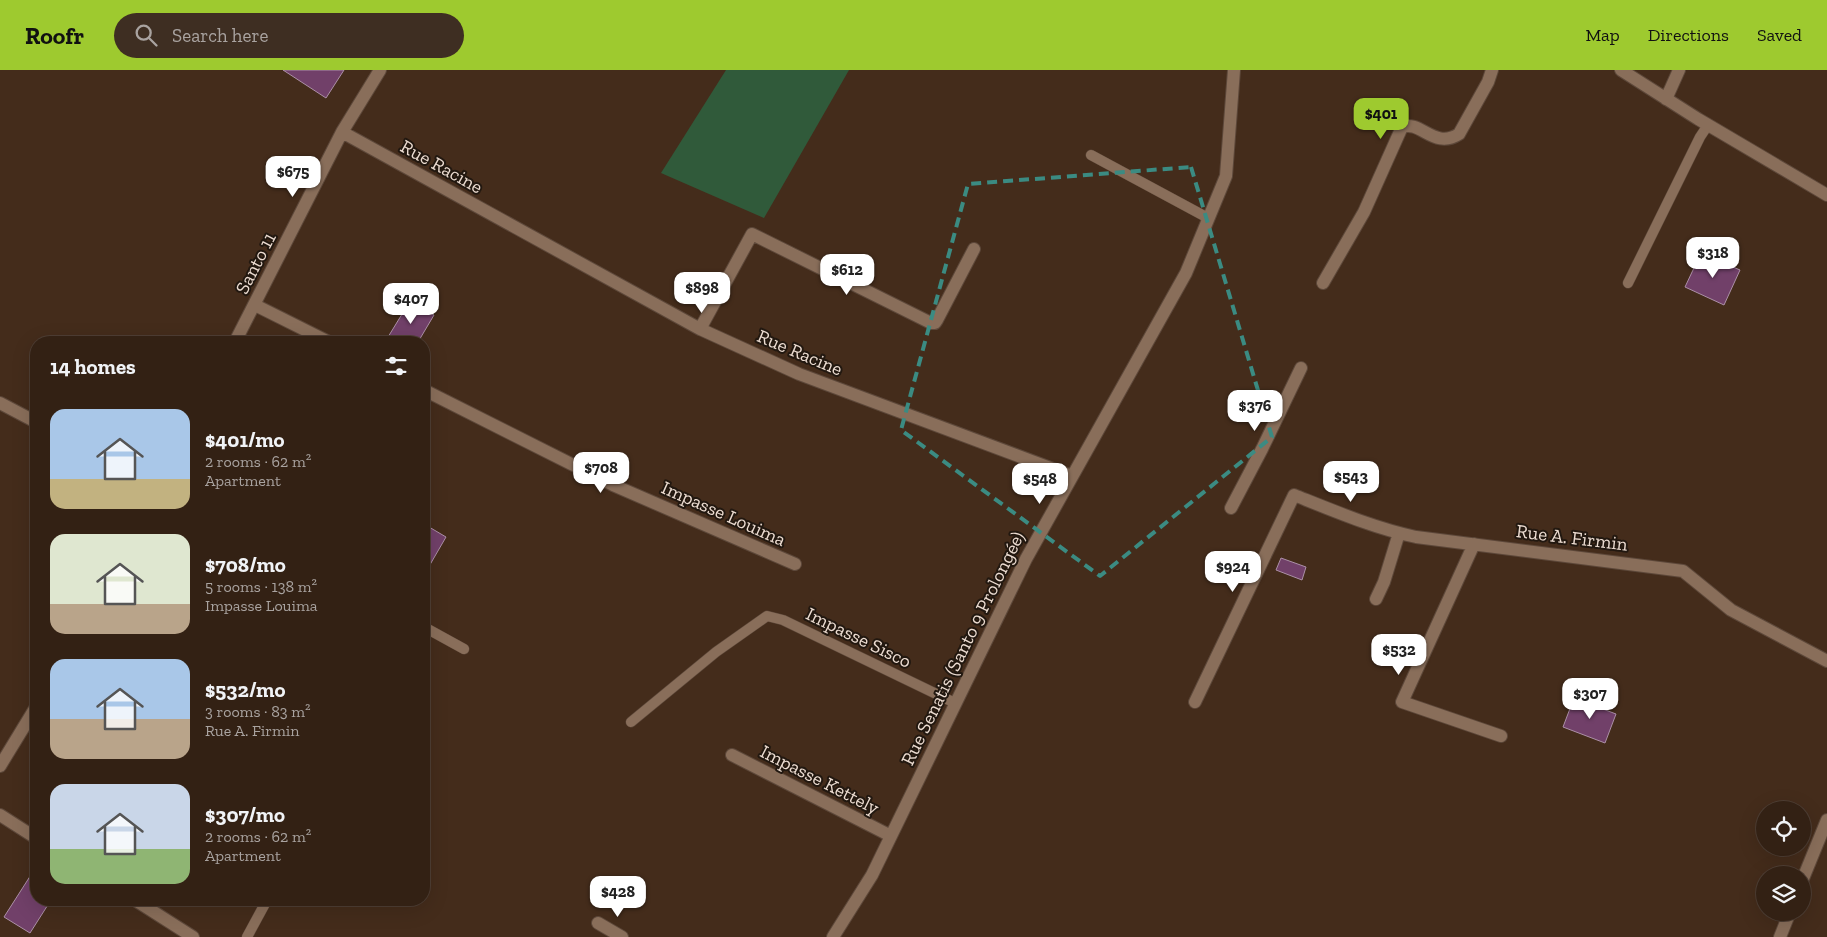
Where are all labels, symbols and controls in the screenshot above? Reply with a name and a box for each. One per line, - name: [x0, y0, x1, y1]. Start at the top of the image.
- search box: [114, 13, 464, 58]
- text: Roofr: [25, 21, 84, 50]
- icon: search: [132, 21, 160, 49]
- text: Search here: [172, 24, 268, 47]
- text: Map: [1585, 24, 1620, 46]
- text: Directions: [1648, 24, 1729, 46]
- text: Saved: [1757, 24, 1802, 46]
- pin: $401: [1351, 98, 1411, 140]
- text: $401: [1365, 104, 1397, 123]
- street label: Rue Racine: [397, 134, 487, 198]
- pin: $675: [263, 156, 323, 198]
- text: $675: [277, 162, 309, 181]
- street label: Santo 11: [230, 229, 281, 298]
- pin: $318: [1683, 236, 1743, 279]
- text: $318: [1697, 243, 1729, 262]
- pin: $612: [817, 254, 877, 296]
- text: $612: [831, 260, 863, 279]
- pin: $898: [672, 272, 732, 314]
- text: $898: [685, 278, 719, 297]
- pin: $407: [381, 282, 441, 325]
- text: $407: [394, 289, 428, 308]
- street label: Rue Racine: [754, 324, 846, 381]
- icon: filters: [382, 352, 410, 380]
- text: 14 homes: [50, 354, 136, 379]
- pin: $376: [1225, 390, 1285, 432]
- text: $376: [1239, 396, 1271, 415]
- text: $401/mo: [205, 427, 285, 452]
- icon: home: [90, 429, 150, 489]
- text: 2 rooms · 62 m²: [205, 452, 311, 471]
- pin: $708: [571, 452, 631, 494]
- text: $708: [584, 458, 618, 477]
- pin: $543: [1321, 460, 1381, 503]
- pin: $548: [1010, 462, 1070, 505]
- text: $543: [1334, 467, 1368, 486]
- text: $548: [1023, 469, 1057, 488]
- text: Apartment: [205, 471, 281, 490]
- street label: Impasse Louima: [658, 476, 790, 551]
- street label: Rue A. Firmin: [1515, 519, 1629, 556]
- street label: Rue Senatis (Santo 9 Prolongée): [896, 528, 1029, 769]
- pin: $924: [1203, 550, 1263, 593]
- text: $708/mo: [205, 552, 286, 577]
- icon: home: [90, 554, 150, 614]
- text: $924: [1216, 557, 1250, 576]
- text: 5 rooms · 138 m²: [205, 577, 317, 596]
- text: Impasse Louima: [205, 596, 318, 615]
- street label: Impasse Sisco: [802, 602, 915, 673]
- pin: $532: [1369, 634, 1429, 676]
- text: $532: [1382, 640, 1416, 659]
- text: $532/mo: [205, 677, 285, 702]
- pin: $307: [1560, 678, 1620, 720]
- icon: home: [90, 679, 150, 739]
- text: $307: [1573, 684, 1607, 703]
- text: 3 rooms · 83 m²: [205, 702, 311, 721]
- text: Rue A. Firmin: [205, 721, 299, 740]
- street label: Impasse Kettely: [756, 740, 883, 819]
- map controls: [1756, 801, 1811, 921]
- button: locate: [1756, 801, 1811, 856]
- text: $307/mo: [205, 802, 285, 827]
- icon: home: [90, 804, 150, 864]
- text: 2 rooms · 62 m²: [205, 827, 311, 846]
- text: Apartment: [205, 846, 281, 865]
- button: layers: [1756, 866, 1811, 921]
- pin: $428: [588, 876, 648, 918]
- text: $428: [601, 882, 635, 901]

